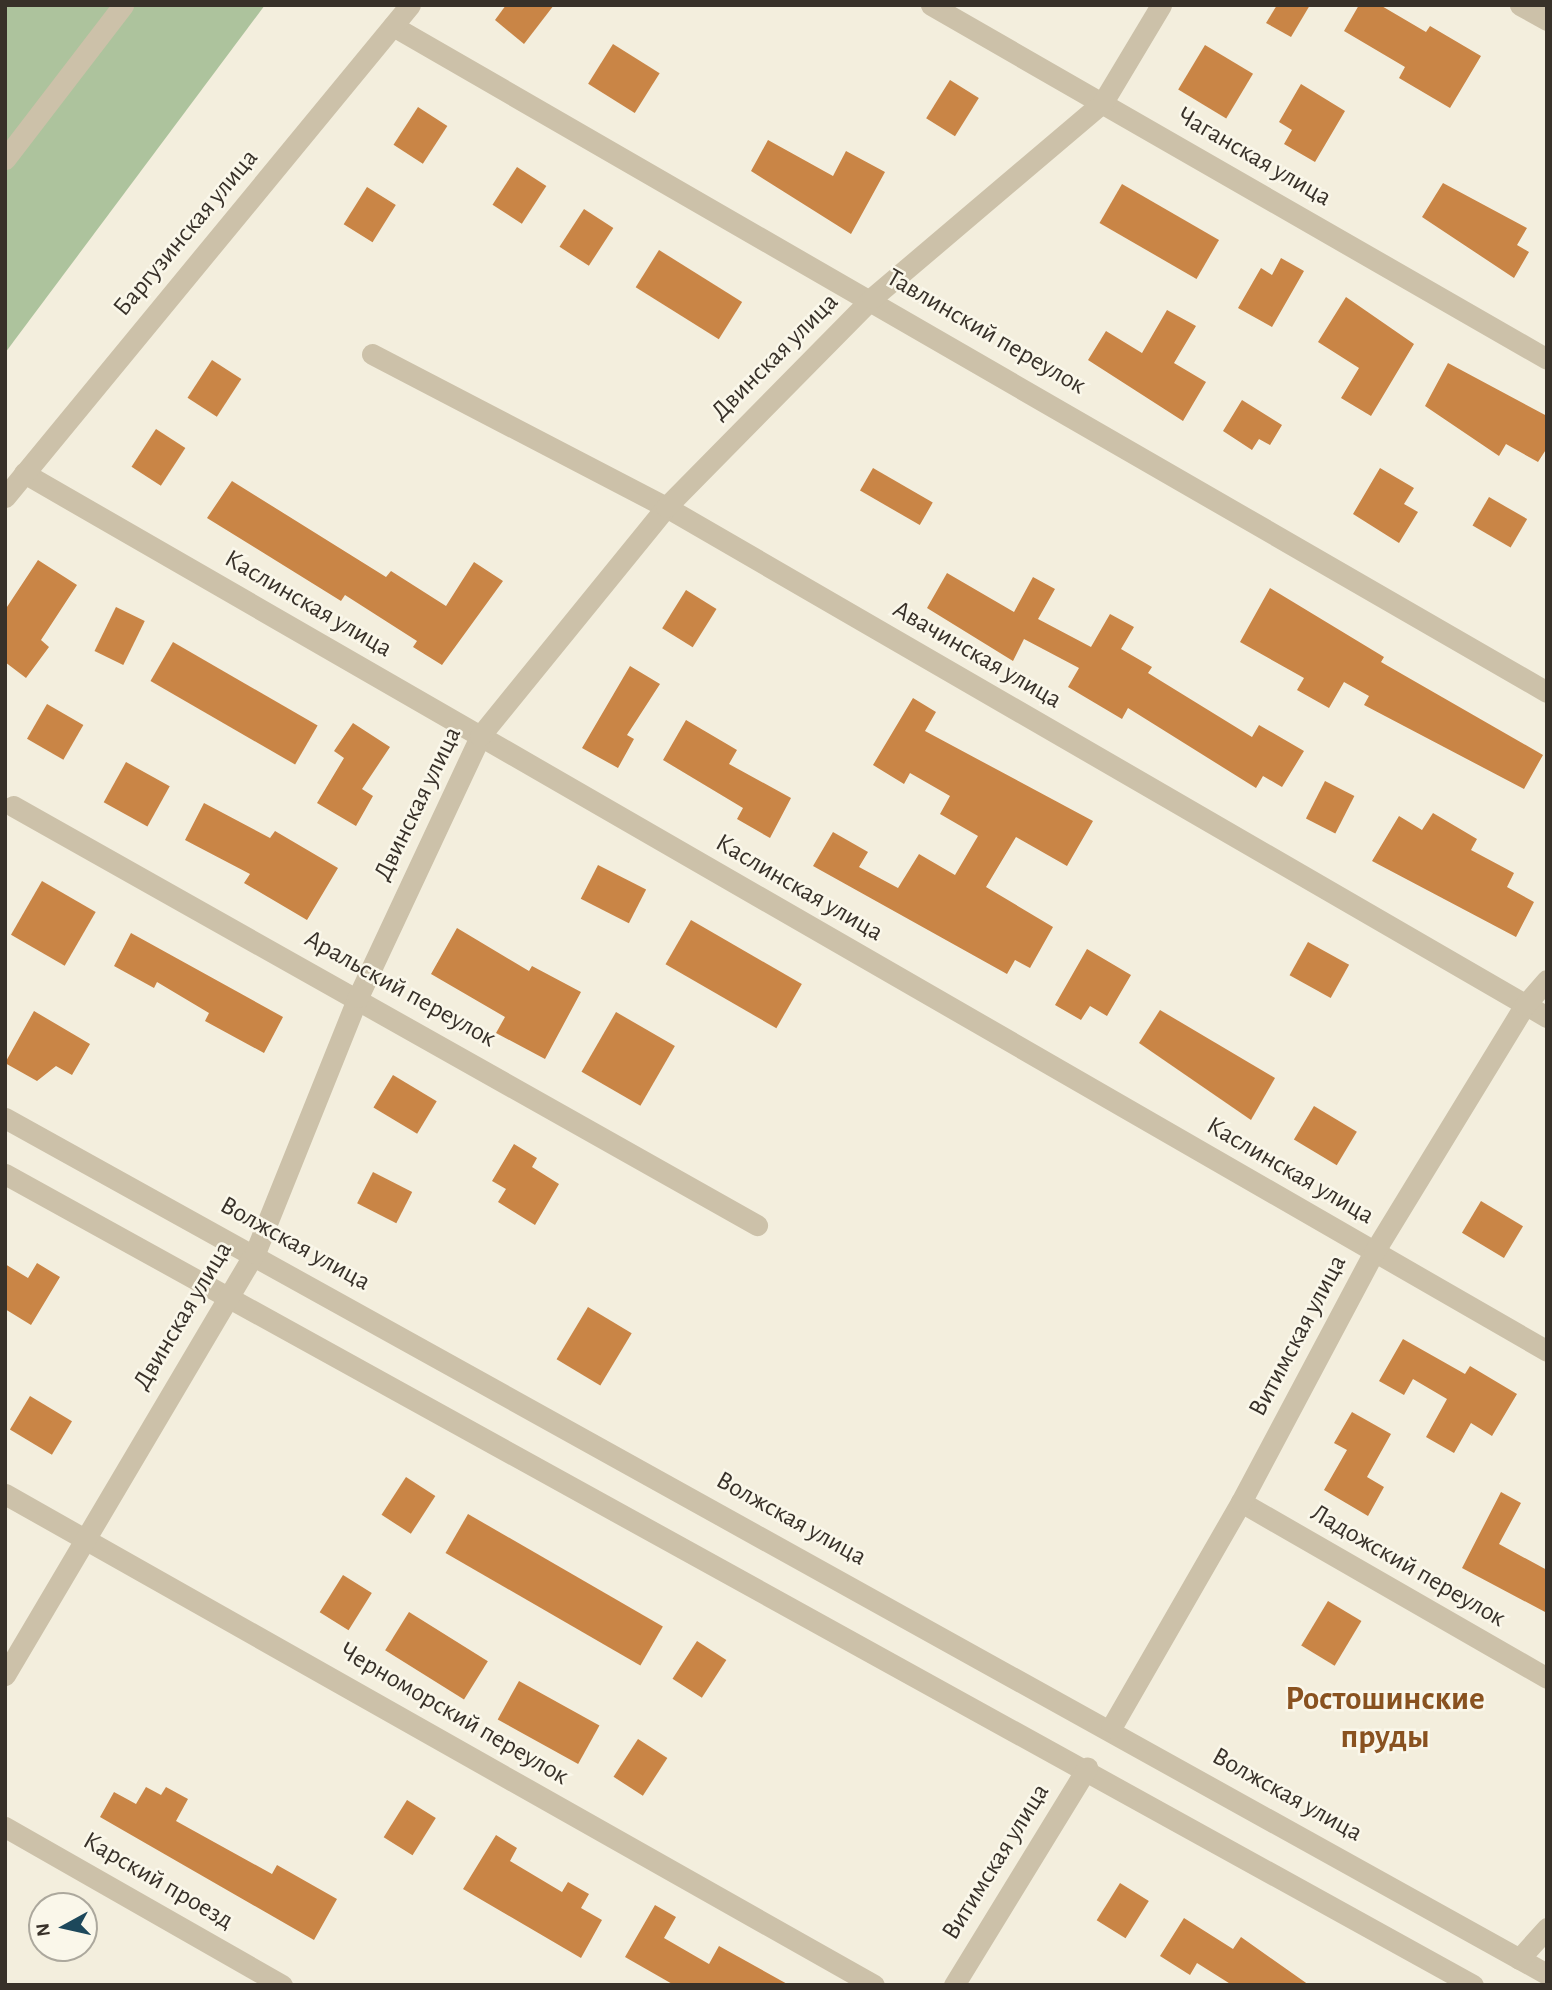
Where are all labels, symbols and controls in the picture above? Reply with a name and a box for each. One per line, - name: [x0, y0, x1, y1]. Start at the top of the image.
- street label: Чаганская улица: [1172, 100, 1336, 214]
- street label: Баргузинская улица: [107, 143, 265, 323]
- street label: Тавлинский переулок: [881, 262, 1091, 402]
- street label: Двинская улица: [705, 287, 845, 427]
- street label: Каслинская улица: [219, 543, 397, 665]
- street label: Авачинская улица: [887, 594, 1067, 716]
- street label: Двинская улица: [367, 722, 469, 886]
- street label: Каслинская улица: [710, 827, 888, 949]
- street label: Аральский переулок: [299, 923, 501, 1055]
- street label: Каслинская улица: [1201, 1110, 1379, 1232]
- street label: Волжская улица: [214, 1190, 376, 1298]
- street label: Двинская улица: [127, 1236, 239, 1396]
- street label: Витимская улица: [1242, 1250, 1354, 1422]
- street label: Волжская улица: [710, 1465, 872, 1573]
- street label: Ладожский переулок: [1305, 1498, 1511, 1634]
- street label: Черноморский переулок: [334, 1636, 574, 1792]
- district label: Ростошинские пруды: [1285, 1680, 1485, 1758]
- street label: Волжская улица: [1206, 1741, 1368, 1849]
- street label: Витимская улица: [936, 1778, 1056, 1946]
- street label: Карский проезд: [77, 1825, 239, 1937]
- north arrow: [28, 1892, 98, 1962]
- text: N: [33, 1922, 54, 1938]

